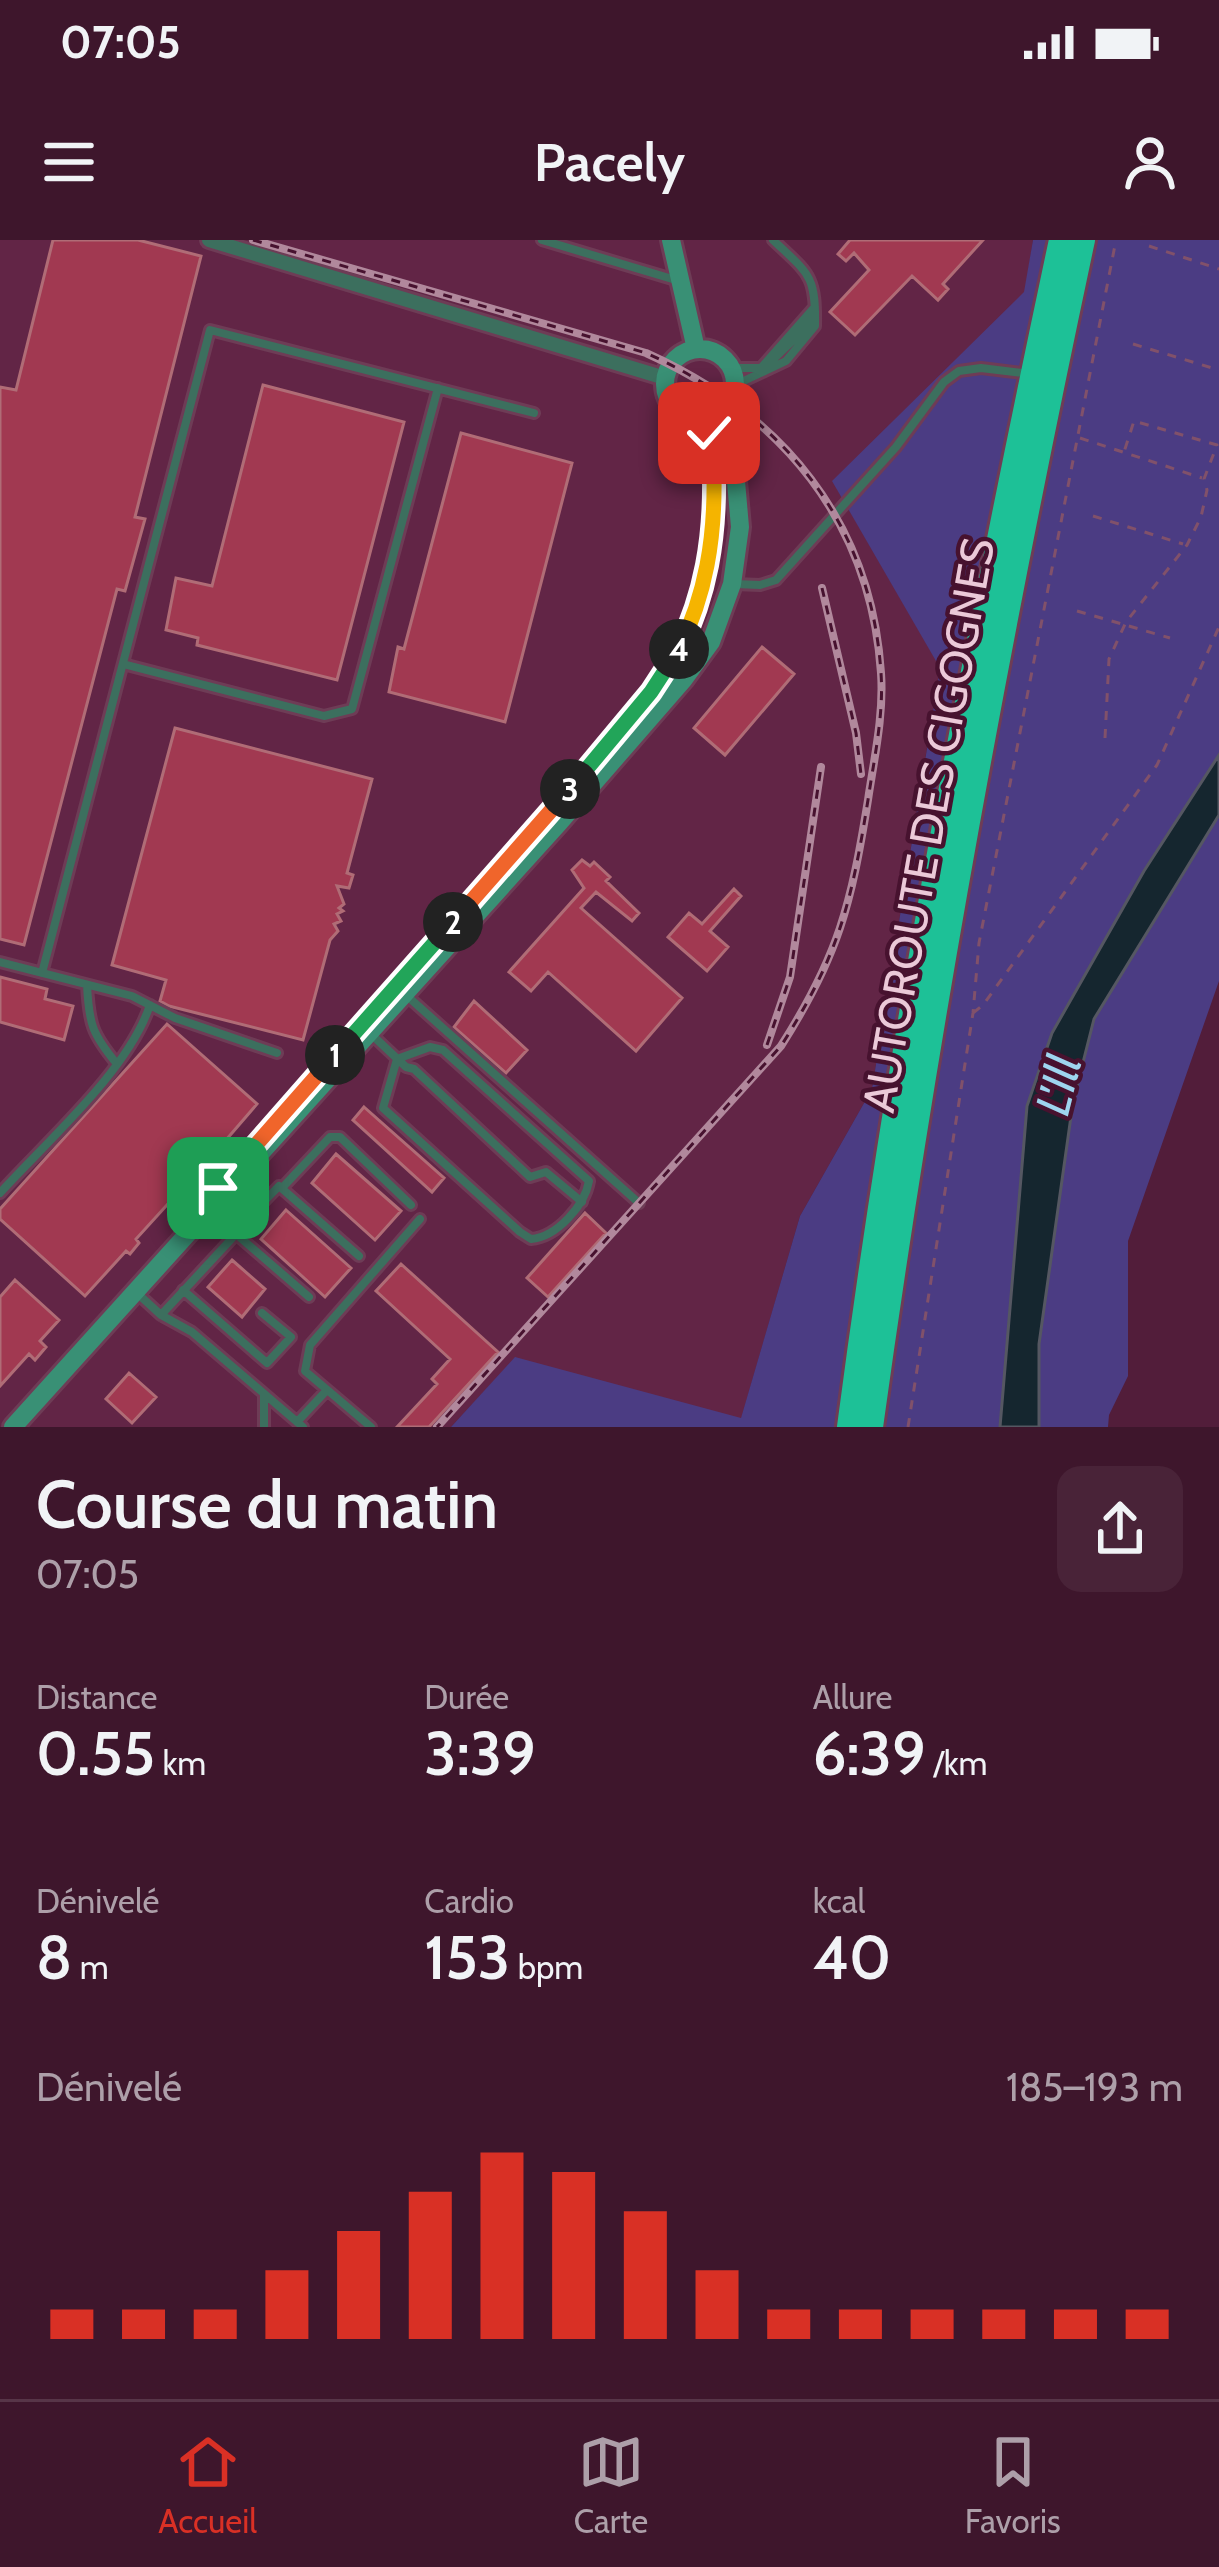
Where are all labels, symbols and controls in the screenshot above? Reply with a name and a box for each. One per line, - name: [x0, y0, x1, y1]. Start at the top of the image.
- text: 07:05: [60, 15, 181, 69]
- icon: menu: [36, 129, 102, 195]
- text: Pacely: [534, 129, 685, 195]
- icon: person: [1117, 129, 1183, 195]
- pin: [658, 382, 760, 484]
- icon: check: [676, 400, 742, 466]
- street label: AUTOROUTE DES CIGOGNES: [851, 534, 1005, 1116]
- pin: 4: [649, 619, 709, 679]
- text: 4: [669, 629, 689, 669]
- pin: 3: [540, 759, 600, 819]
- text: 3: [561, 769, 579, 809]
- pin: 2: [423, 892, 483, 952]
- text: 2: [444, 902, 462, 942]
- pin: 1: [305, 1025, 365, 1085]
- text: 1: [329, 1035, 341, 1075]
- water label: L'Ill: [1023, 1049, 1093, 1121]
- pin: [167, 1137, 269, 1239]
- icon: arrive: [185, 1155, 251, 1221]
- text: Course du matin: [36, 1464, 498, 1545]
- button: share: [1057, 1466, 1183, 1592]
- text: 07:05: [36, 1550, 139, 1598]
- text: Distance: [36, 1677, 157, 1717]
- text: Durée: [424, 1677, 509, 1717]
- text: Allure: [813, 1677, 893, 1717]
- text: 0.55: [36, 1717, 155, 1790]
- text: 3:39: [424, 1717, 536, 1790]
- text: 6:39: [813, 1717, 926, 1790]
- text: km: [155, 1743, 206, 1783]
- text: /km: [926, 1743, 988, 1783]
- text: Dénivelé: [36, 1881, 160, 1921]
- text: Cardio: [424, 1881, 514, 1921]
- text: kcal: [813, 1881, 865, 1921]
- text: 8: [36, 1921, 72, 1994]
- text: 153: [424, 1921, 510, 1994]
- text: 40: [813, 1921, 891, 1994]
- text: m: [72, 1947, 109, 1987]
- text: bpm: [510, 1947, 583, 1987]
- text: Dénivelé: [36, 2063, 182, 2111]
- text: 185–193 m: [1006, 2063, 1183, 2111]
- tab: Accueil: [158, 2429, 257, 2541]
- tab: Carte: [574, 2429, 648, 2541]
- tab: Favoris: [965, 2429, 1061, 2541]

